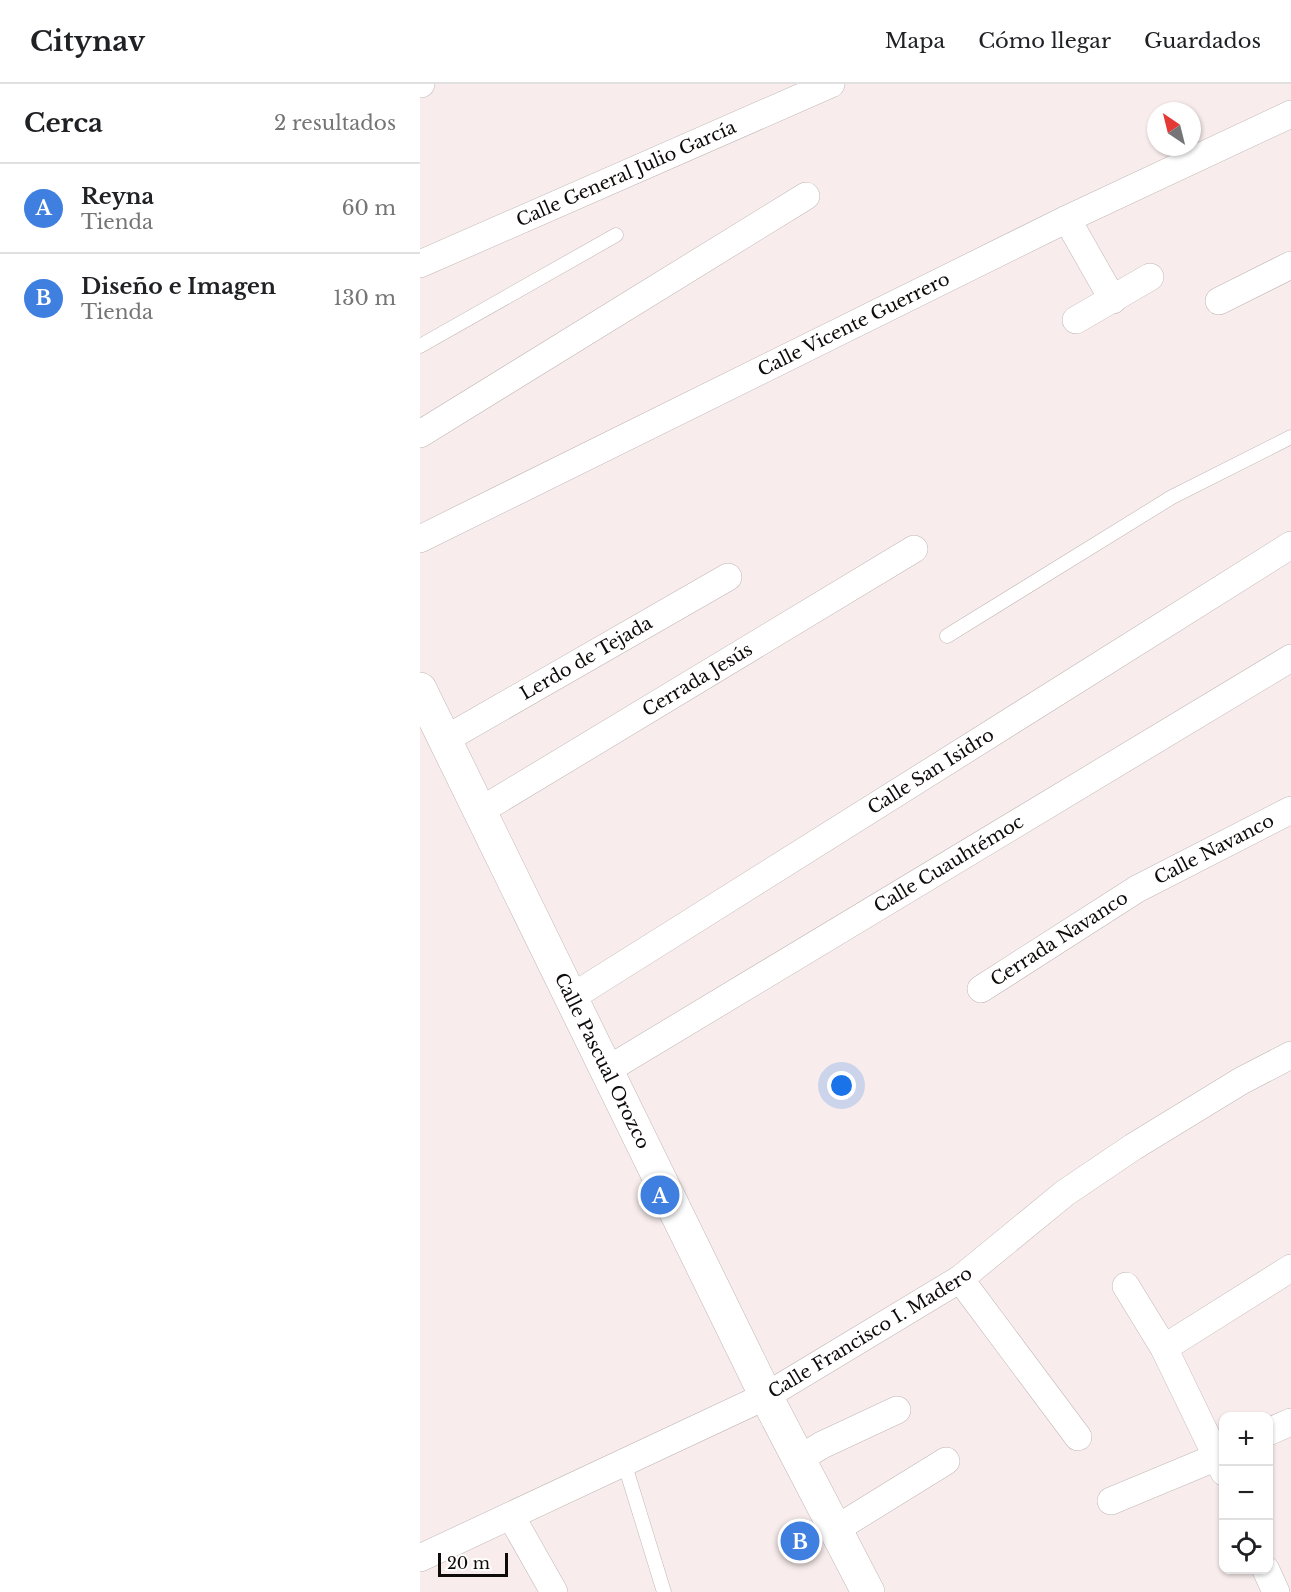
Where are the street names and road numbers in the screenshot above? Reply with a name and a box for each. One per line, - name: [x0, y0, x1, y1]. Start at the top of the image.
- street label: Calle General Julio García: [513, 116, 739, 231]
- street label: Calle Vicente Guerrero: [754, 268, 953, 381]
- street label: Lerdo de Tejada: [516, 612, 656, 705]
- street label: Cerrada Jesús: [638, 638, 756, 721]
- street label: Calle San Isidro: [864, 723, 998, 819]
- street label: Calle Navanco: [1151, 810, 1278, 889]
- street label: Calle Cuauhtémoc: [870, 811, 1028, 918]
- street label: Cerrada Navanco: [986, 887, 1132, 991]
- street label: Calle Pascual Orozco: [550, 969, 654, 1152]
- street label: Calle Francisco I. Madero: [764, 1262, 977, 1403]

